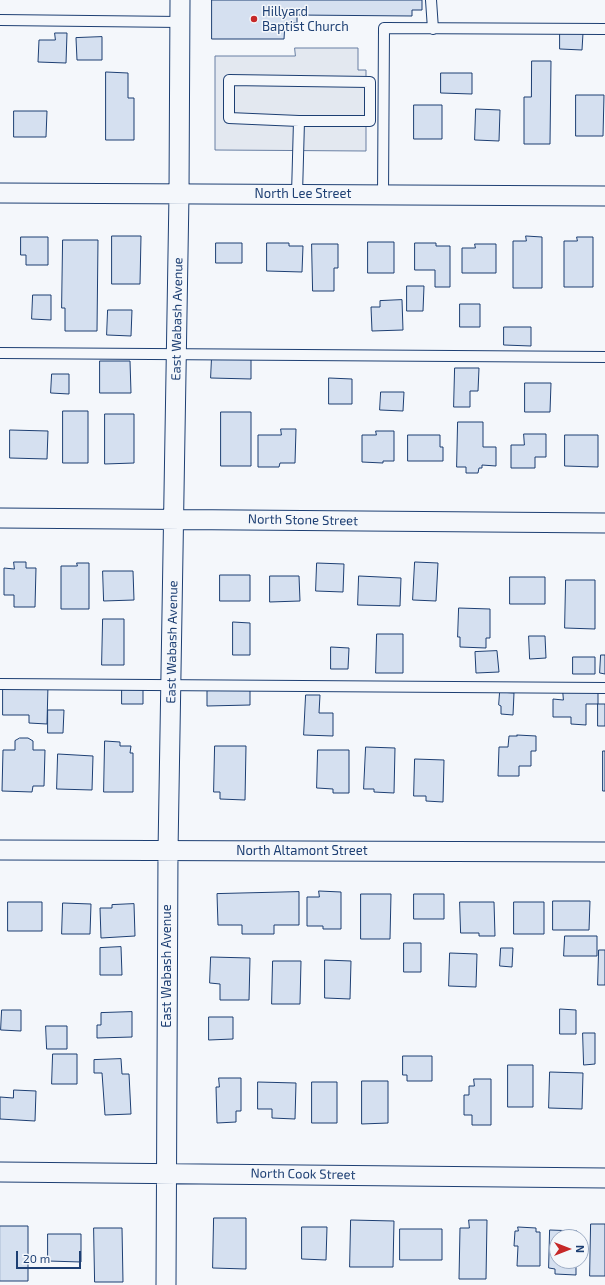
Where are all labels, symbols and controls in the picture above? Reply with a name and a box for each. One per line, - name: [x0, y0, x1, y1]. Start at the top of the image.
- place label: Hillyard Baptist Church: [262, 4, 349, 35]
- marker: Hillyard Baptist Church: [249, 14, 259, 24]
- street label: North Lee Street: [255, 186, 351, 202]
- street label: East Wabash Avenue: [168, 257, 186, 381]
- street label: North Stone Street: [248, 511, 358, 529]
- street label: East Wabash Avenue: [163, 580, 181, 704]
- street label: North Altamont Street: [236, 843, 368, 859]
- street label: East Wabash Avenue: [159, 904, 175, 1028]
- street label: North Cook Street: [250, 1165, 356, 1183]
- north arrow: [549, 1229, 589, 1269]
- scale bar: [18, 1243, 83, 1269]
- text: N: [574, 1245, 587, 1253]
- text: 20 m: [23, 1251, 50, 1265]

